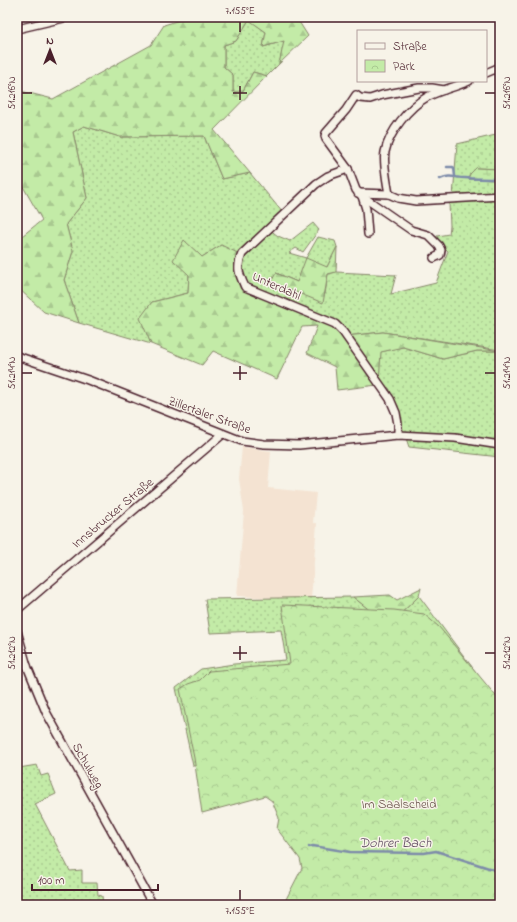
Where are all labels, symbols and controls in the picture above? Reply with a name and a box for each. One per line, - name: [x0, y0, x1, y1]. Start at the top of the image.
- text: 7.155°E: [225, 4, 255, 19]
- north arrow: [30, 30, 70, 70]
- legend: [357, 30, 487, 82]
- text: N: [46, 33, 54, 49]
- text: Straße: [393, 38, 427, 56]
- text: Park: [393, 58, 415, 76]
- text: 51.216°N: [5, 76, 20, 109]
- text: 51.216°N: [500, 76, 515, 109]
- street label: Unterdahl: [249, 267, 304, 306]
- text: 51.214°N: [5, 356, 20, 389]
- text: 51.214°N: [500, 356, 515, 389]
- street label: Zillertaler Straße: [165, 392, 254, 439]
- street label: Innsbrucker Straße: [68, 473, 158, 553]
- text: 51.212°N: [5, 636, 20, 670]
- text: 51.212°N: [500, 636, 515, 670]
- street label: Schulweg: [66, 739, 109, 793]
- park label: Im Saalscheid: [362, 795, 437, 814]
- water label: Dohrer Bach: [359, 833, 431, 854]
- scale bar: [32, 866, 158, 892]
- text: 100 m: [38, 872, 65, 890]
- text: 7.155°E: [225, 904, 255, 919]

